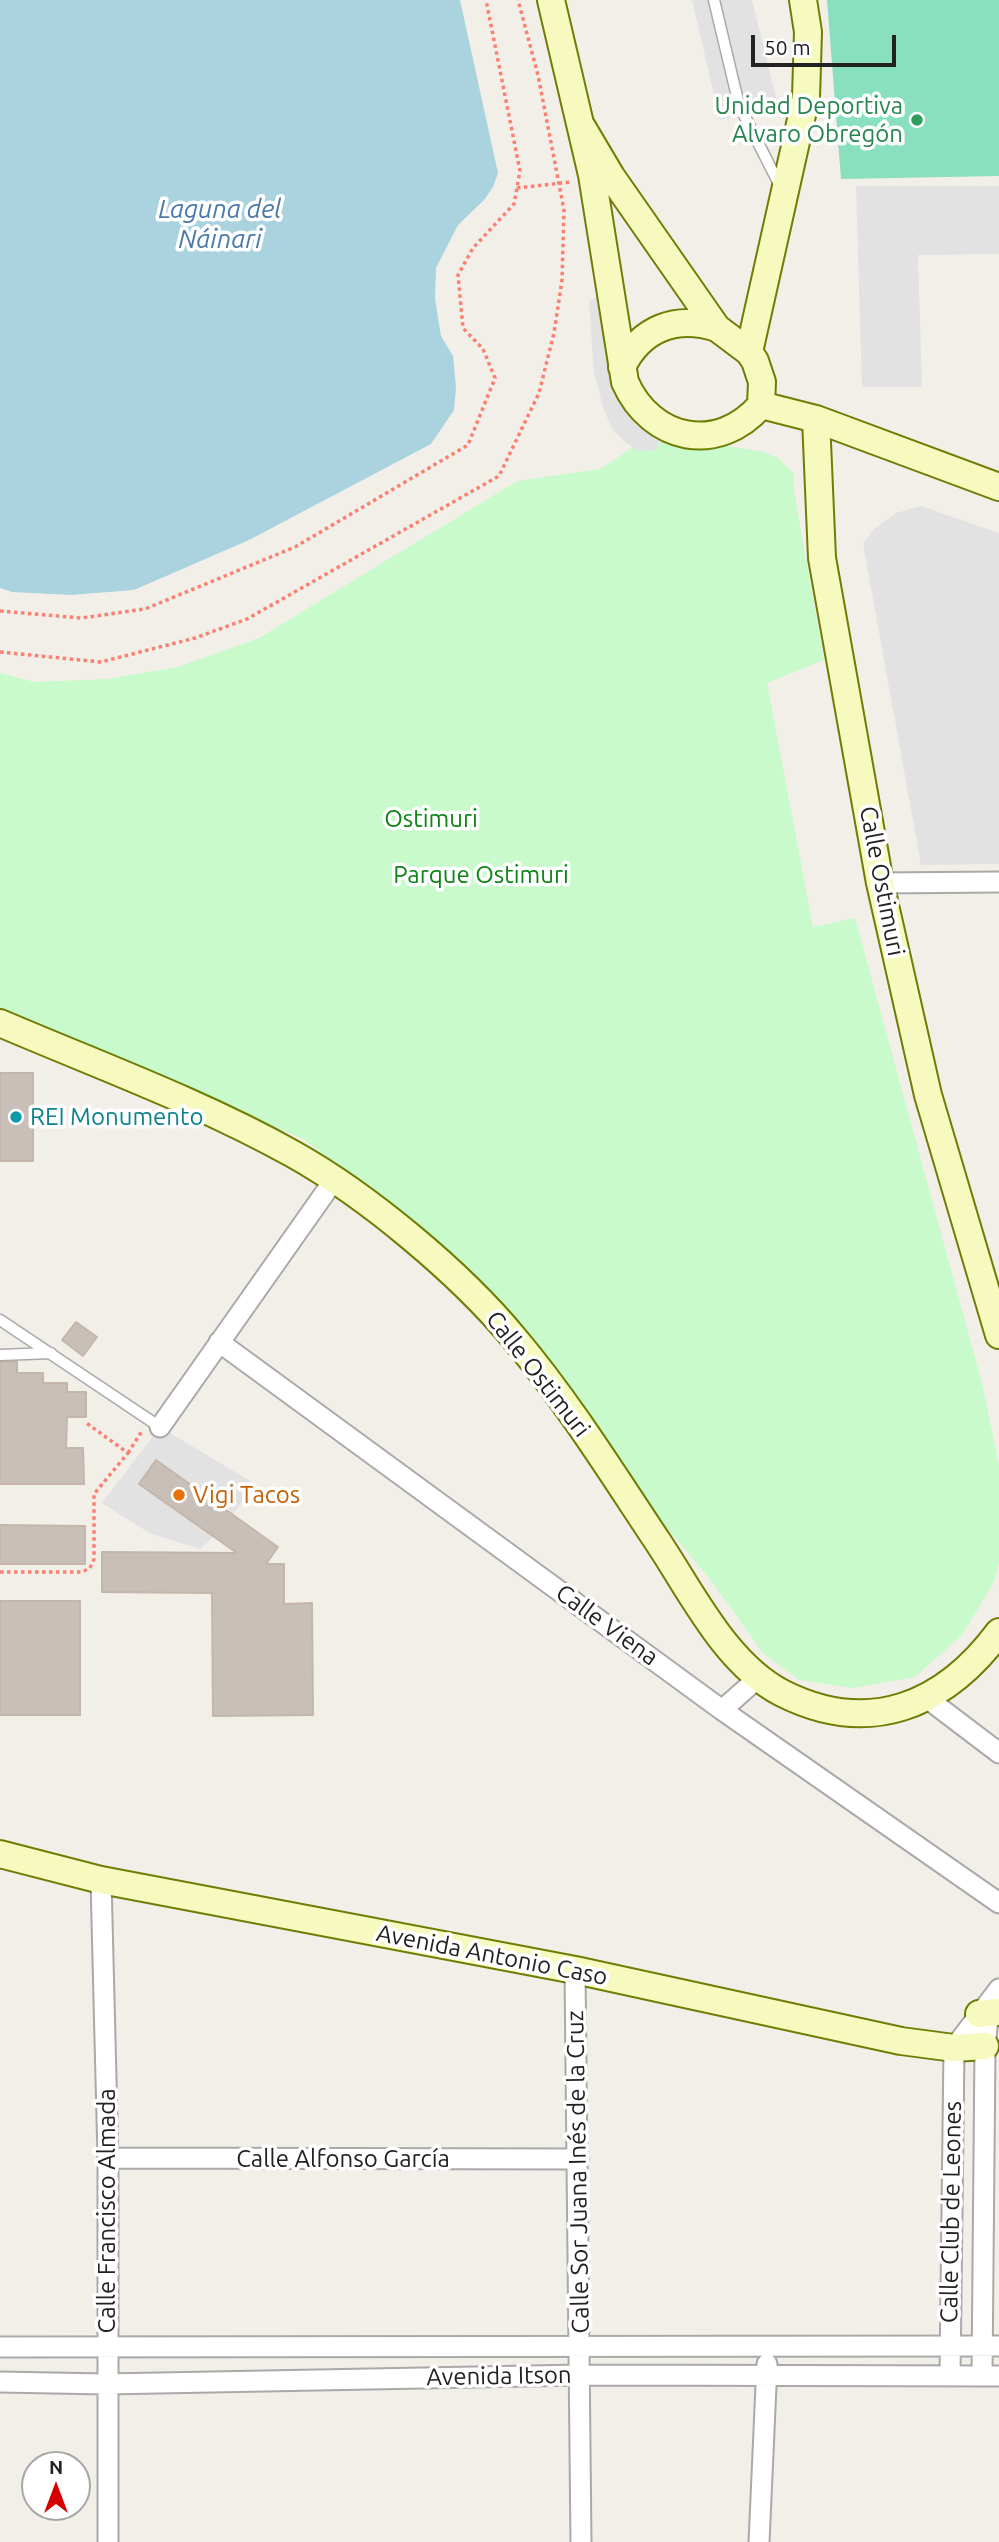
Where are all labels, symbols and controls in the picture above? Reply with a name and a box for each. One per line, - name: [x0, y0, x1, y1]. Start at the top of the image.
- scale bar: [754, 21, 899, 65]
- text: 50 m: [764, 35, 811, 59]
- place label: Unidad Deportiva Alvaro Obregón: [715, 92, 903, 148]
- marker: Unidad Deportiva Alvaro Obregón: [909, 112, 925, 128]
- water label: Laguna del Náinari: [158, 193, 282, 255]
- street label: Calle Ostimuri: [853, 804, 911, 958]
- park label: Ostimuri: [384, 805, 478, 833]
- park label: Parque Ostimuri: [393, 861, 569, 889]
- place label: REI Monumento: [30, 1103, 203, 1131]
- marker: REI Monumento: [8, 1109, 24, 1125]
- street label: Calle Ostimuri: [480, 1305, 596, 1443]
- place label: Vigi Tacos: [193, 1481, 300, 1509]
- marker: Vigi Tacos: [171, 1487, 187, 1503]
- street label: Calle Viena: [550, 1578, 664, 1672]
- street label: Avenida Antonio Caso: [374, 1918, 610, 1992]
- street label: Calle Sor Juana Inés de la Cruz: [561, 2010, 595, 2334]
- street label: Calle Francisco Almada: [93, 2088, 121, 2334]
- street label: Calle Club de Leones: [935, 2101, 967, 2323]
- street label: Calle Alfonso García: [236, 2145, 450, 2173]
- street label: Avenida Itson: [426, 2360, 572, 2392]
- north arrow: [21, 2451, 91, 2521]
- text: N: [49, 2456, 63, 2478]

